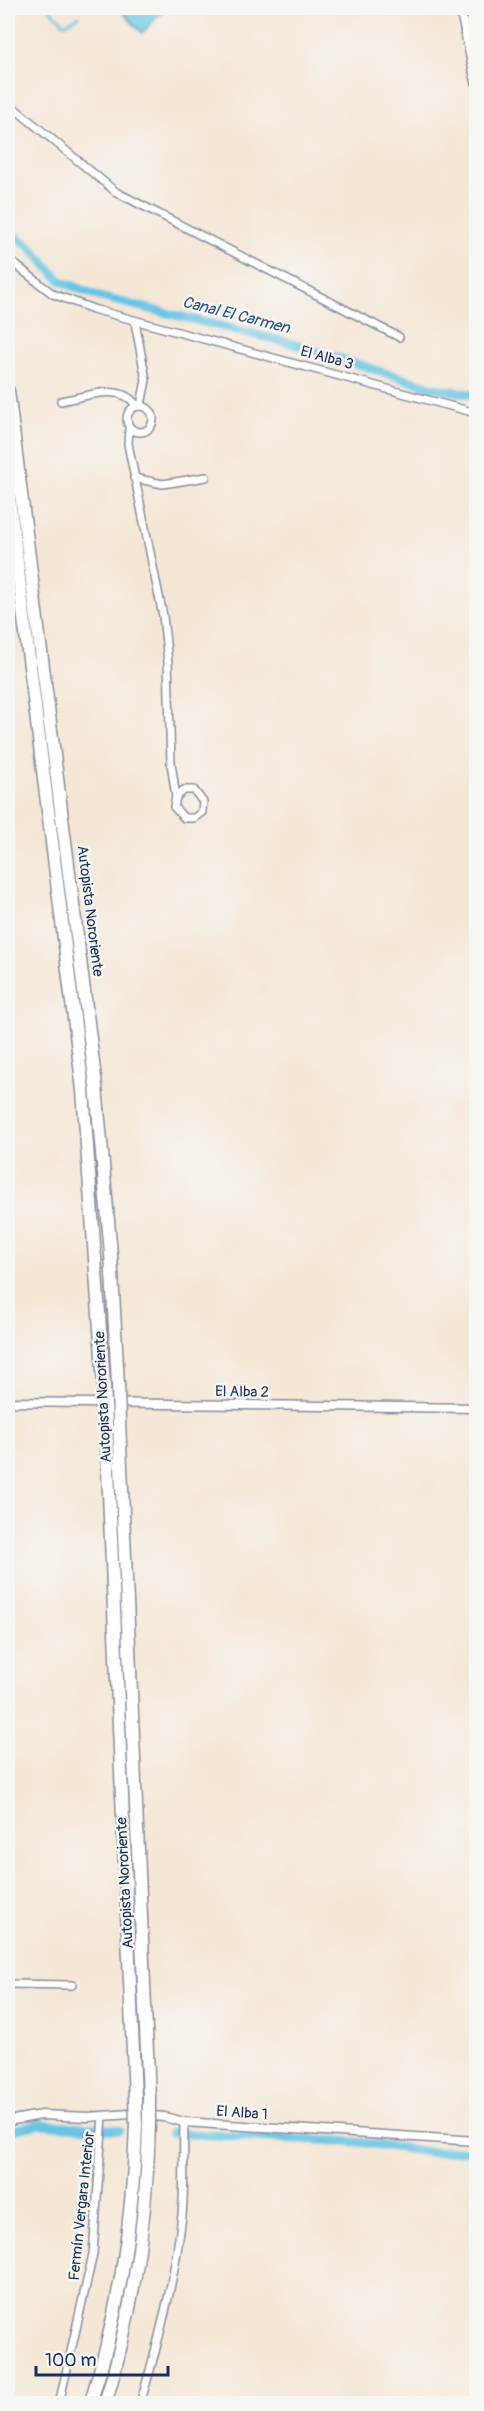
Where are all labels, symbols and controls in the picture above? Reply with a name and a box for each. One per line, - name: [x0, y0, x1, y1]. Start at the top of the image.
- water label: Canal El Carmen: [180, 292, 293, 338]
- street label: El Alba 3: [299, 342, 355, 374]
- street label: Autopista Nororiente: [73, 844, 108, 978]
- street label: Autopista Nororiente: [90, 1330, 116, 1463]
- street label: El Alba 2: [215, 1382, 269, 1402]
- street label: Autopista Nororiente: [112, 1816, 138, 1949]
- street label: El Alba 1: [216, 2102, 268, 2124]
- street label: Fermín Vergara Interior: [65, 2130, 99, 2282]
- scale bar: [36, 2339, 168, 2377]
- text: 100 m: [45, 2349, 97, 2372]

